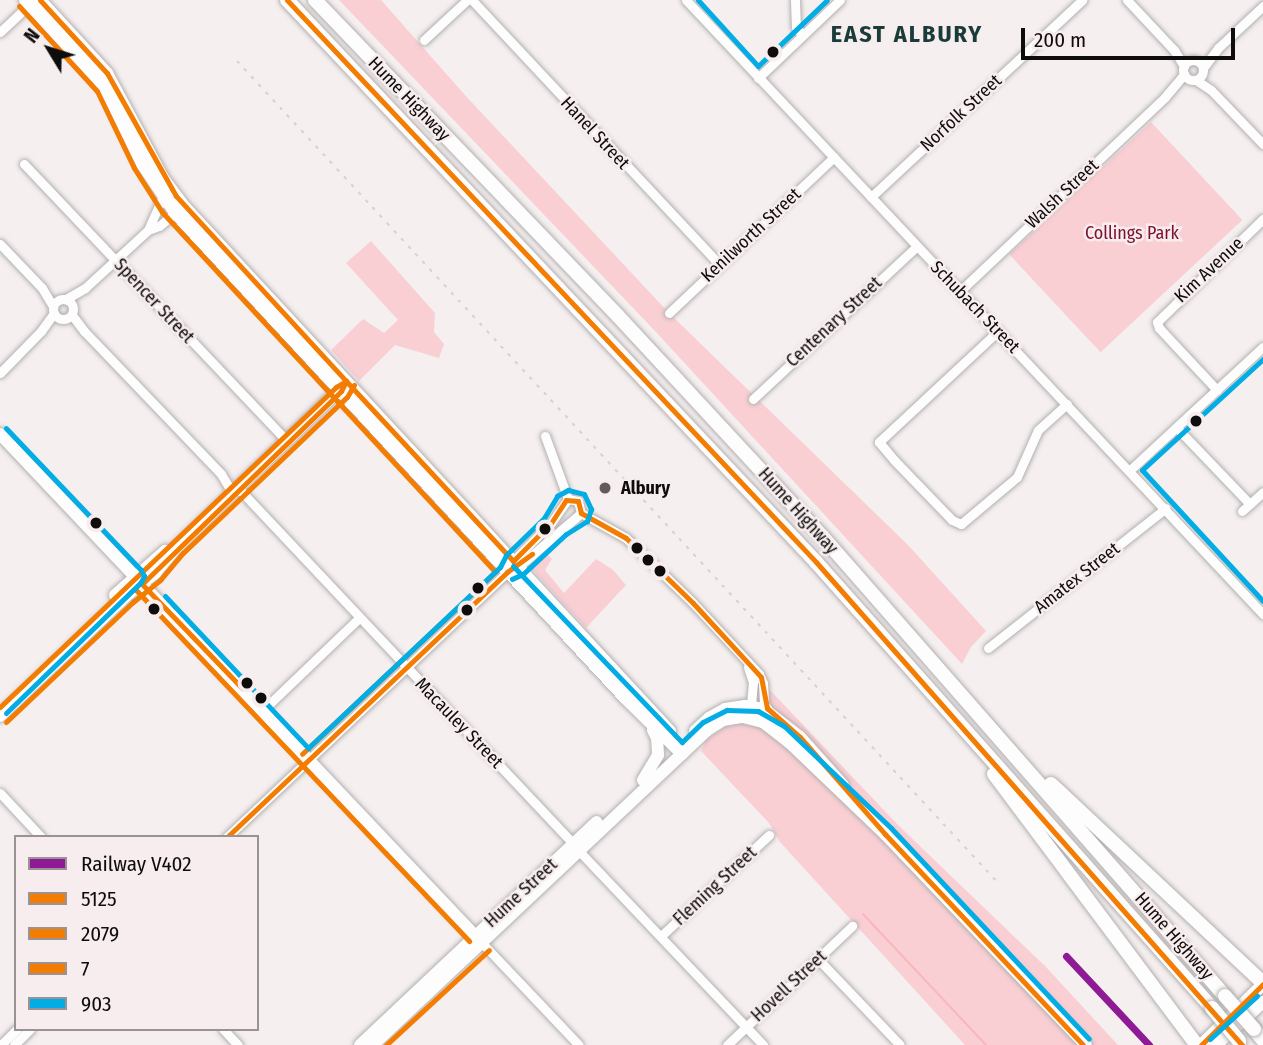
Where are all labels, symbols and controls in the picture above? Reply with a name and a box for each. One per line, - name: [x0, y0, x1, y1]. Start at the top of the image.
- north arrow: [14, 14, 84, 84]
- scale bar: [1025, 14, 1238, 58]
- district label: EAST ALBURY: [832, 21, 982, 49]
- text: N: [19, 24, 45, 47]
- text: 200 m: [1034, 27, 1086, 53]
- unlabelled marker: [766, 45, 780, 59]
- street label: Hume Highway: [363, 52, 455, 146]
- street label: Norfolk Street: [916, 70, 1006, 156]
- street label: Hanel Street: [556, 92, 634, 174]
- street label: Walsh Street: [1021, 155, 1103, 233]
- street label: Kenilworth Street: [697, 183, 805, 287]
- park label: Collings Park: [1085, 222, 1179, 244]
- street label: Kim Avenue: [1170, 233, 1248, 307]
- street label: Spencer Street: [109, 254, 199, 348]
- street label: Schubach Street: [926, 257, 1024, 357]
- street label: Centenary Street: [782, 272, 886, 372]
- unlabelled marker: [1189, 414, 1203, 428]
- street label: Hume Highway: [754, 463, 842, 559]
- place label: Albury: [621, 477, 670, 499]
- marker: Albury: [595, 478, 615, 498]
- unlabelled marker: [89, 516, 103, 530]
- unlabelled marker: [538, 522, 552, 536]
- street label: Amatex Street: [1030, 538, 1124, 618]
- unlabelled marker: [630, 541, 644, 555]
- unlabelled marker: [641, 553, 655, 567]
- unlabelled marker: [653, 564, 667, 578]
- unlabelled marker: [471, 581, 485, 595]
- unlabelled marker: [147, 602, 161, 616]
- unlabelled marker: [460, 603, 474, 617]
- street label: Macauley Street: [410, 673, 508, 773]
- unlabelled marker: [240, 676, 254, 690]
- unlabelled marker: [254, 691, 268, 705]
- legend: [14, 835, 259, 1031]
- street label: Fleming Street: [669, 842, 761, 930]
- text: Railway V402: [81, 851, 192, 877]
- street label: Hume Street: [480, 854, 562, 932]
- text: 5125: [81, 886, 117, 912]
- street label: Hume Highway: [1130, 888, 1218, 984]
- text: 2079: [81, 921, 119, 947]
- street label: Hovell Street: [747, 946, 831, 1026]
- text: 7: [81, 956, 90, 982]
- text: 903: [81, 991, 111, 1017]

